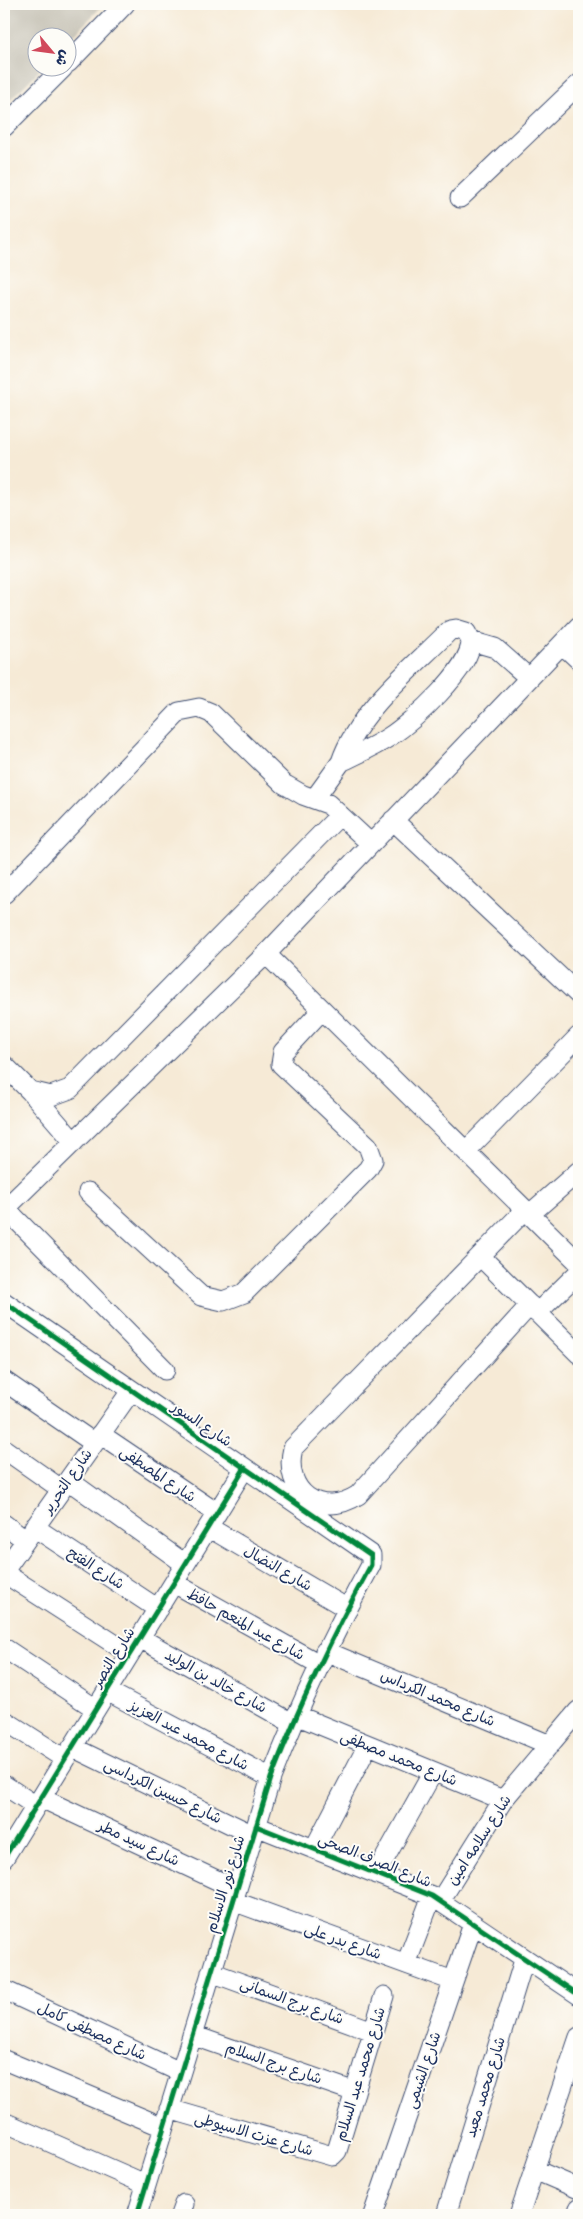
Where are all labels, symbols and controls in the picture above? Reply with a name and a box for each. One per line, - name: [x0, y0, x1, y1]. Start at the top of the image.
- north arrow: [28, 28, 78, 78]
- text: ش: [52, 47, 76, 70]
- street label: شارع السور: [167, 1395, 237, 1451]
- street label: شارع المصطفى: [116, 1440, 201, 1507]
- street label: شارع التحرير: [35, 1444, 97, 1519]
- street label: شارع النضال: [240, 1540, 316, 1596]
- street label: شارع الفتح: [64, 1541, 129, 1594]
- street label: شارع عبد المنعم حافظ: [183, 1582, 309, 1666]
- street label: شارع النصر: [85, 1623, 139, 1692]
- street label: شارع خالد بن الوليد: [161, 1644, 271, 1717]
- street label: شارع محمد الكرداس: [378, 1664, 499, 1731]
- street label: شارع محمد عبد العزيز: [124, 1693, 253, 1775]
- street label: شارع محمد مصطفى: [338, 1725, 461, 1791]
- street label: شارع حسين الكرداسى: [101, 1753, 226, 1828]
- street label: شارع سلامه امين: [441, 1790, 516, 1889]
- street label: شارع سيد مطر: [93, 1814, 183, 1871]
- street label: شارع الصرف الصحى: [315, 1827, 435, 1892]
- street label: شارع نور الاسلام: [200, 1833, 250, 1935]
- street label: شارع بدر على: [302, 1917, 385, 1964]
- street label: شارع برج السمانى: [238, 1972, 347, 2029]
- street label: شارع مصطفى كامل: [34, 1996, 150, 2065]
- street label: شارع محمد عبد السلام: [329, 2004, 391, 2144]
- street label: شارع الشيمى: [400, 2029, 445, 2111]
- street label: شارع محمد معبد: [459, 2034, 510, 2140]
- street label: شارع برج السلام: [223, 2036, 325, 2090]
- street label: شارع عزت الاسيوطى: [192, 2107, 316, 2160]

